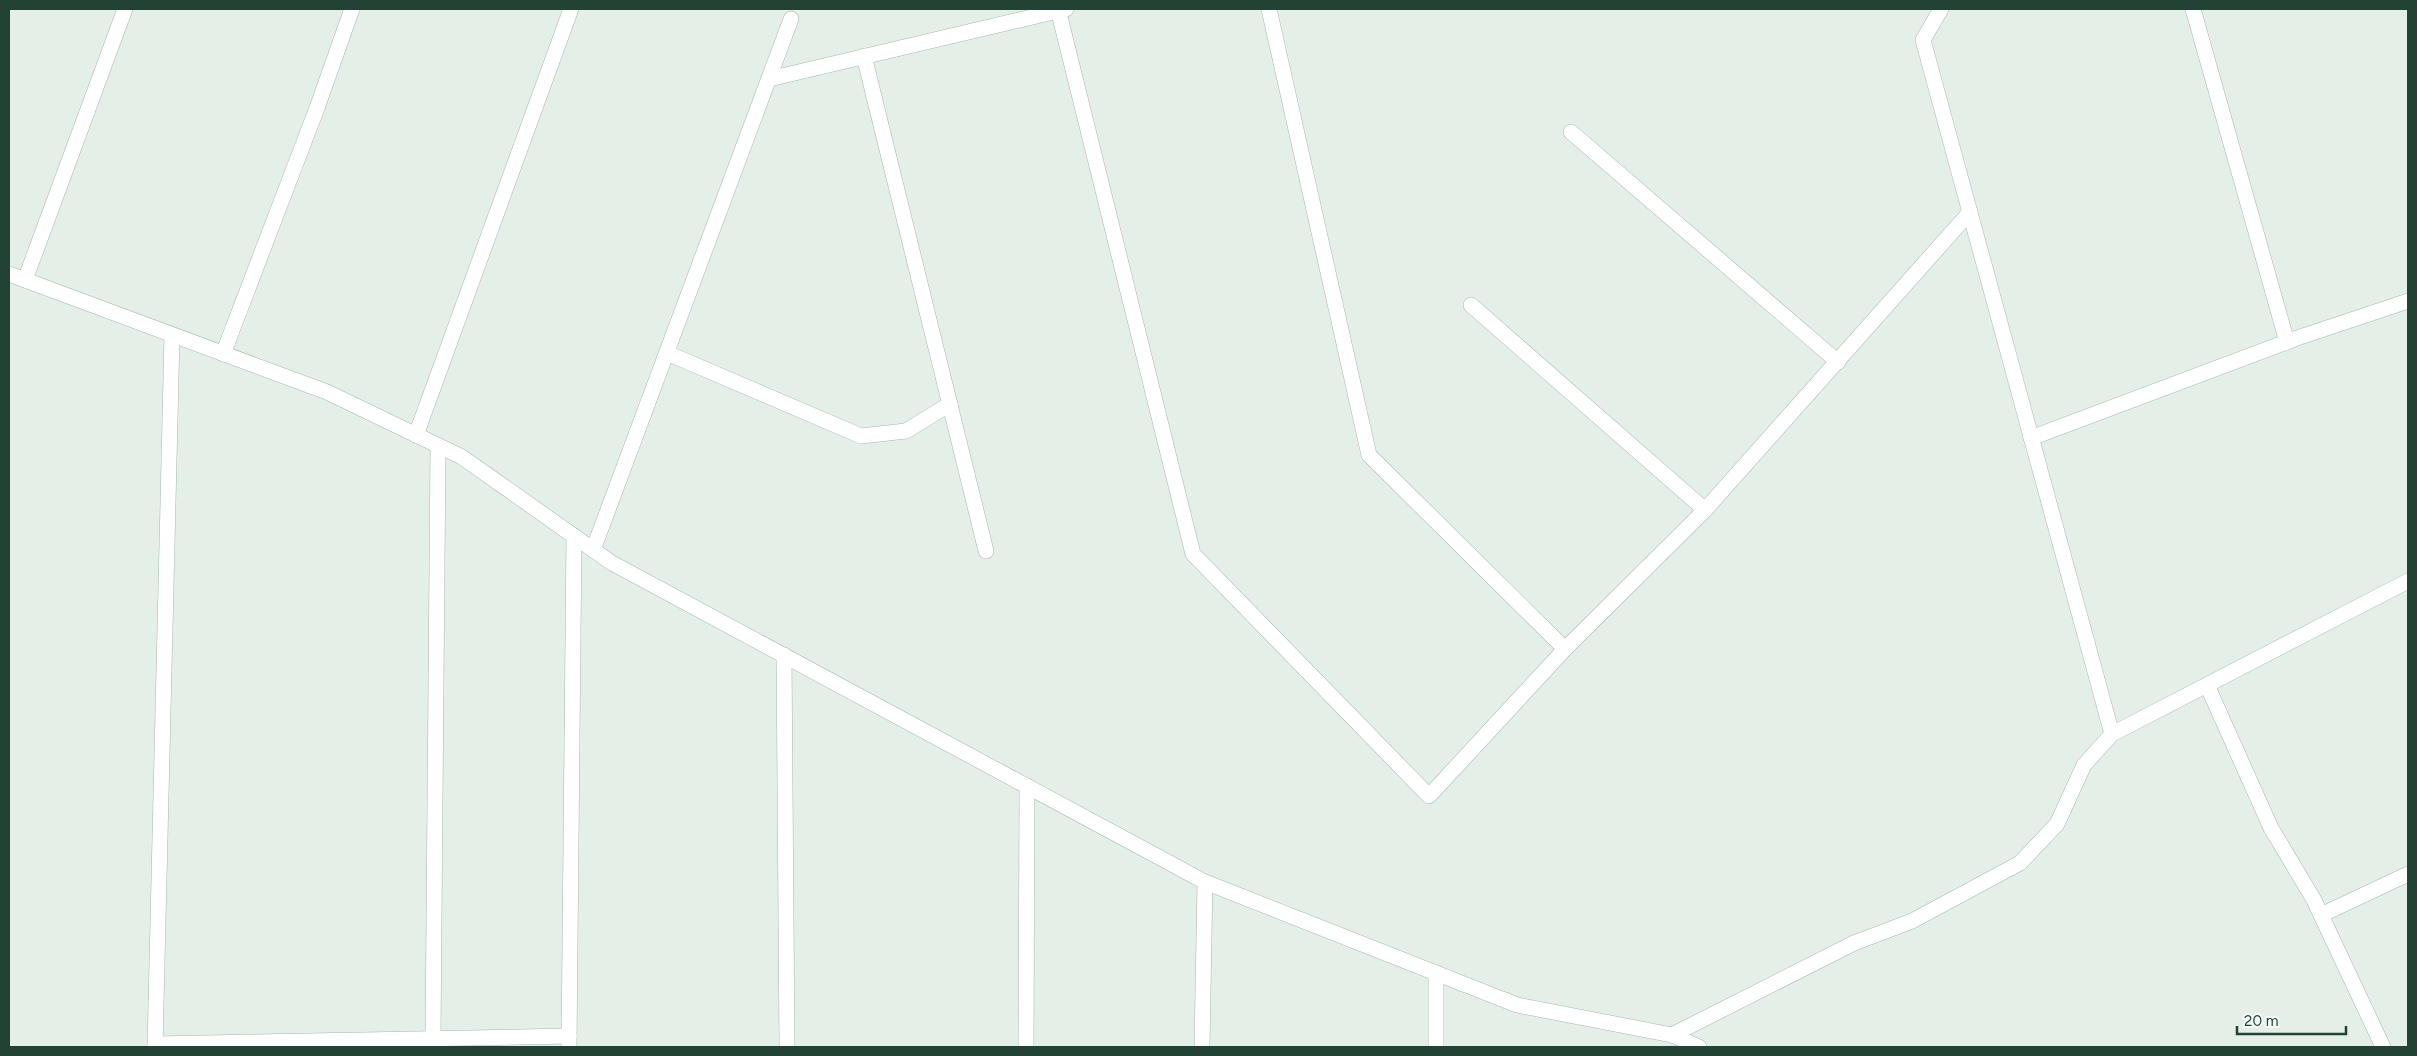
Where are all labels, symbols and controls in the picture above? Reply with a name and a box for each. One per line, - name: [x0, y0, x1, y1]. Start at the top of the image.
- scale bar: [2237, 1004, 2346, 1036]
- text: 20 m: [2244, 1012, 2278, 1030]

